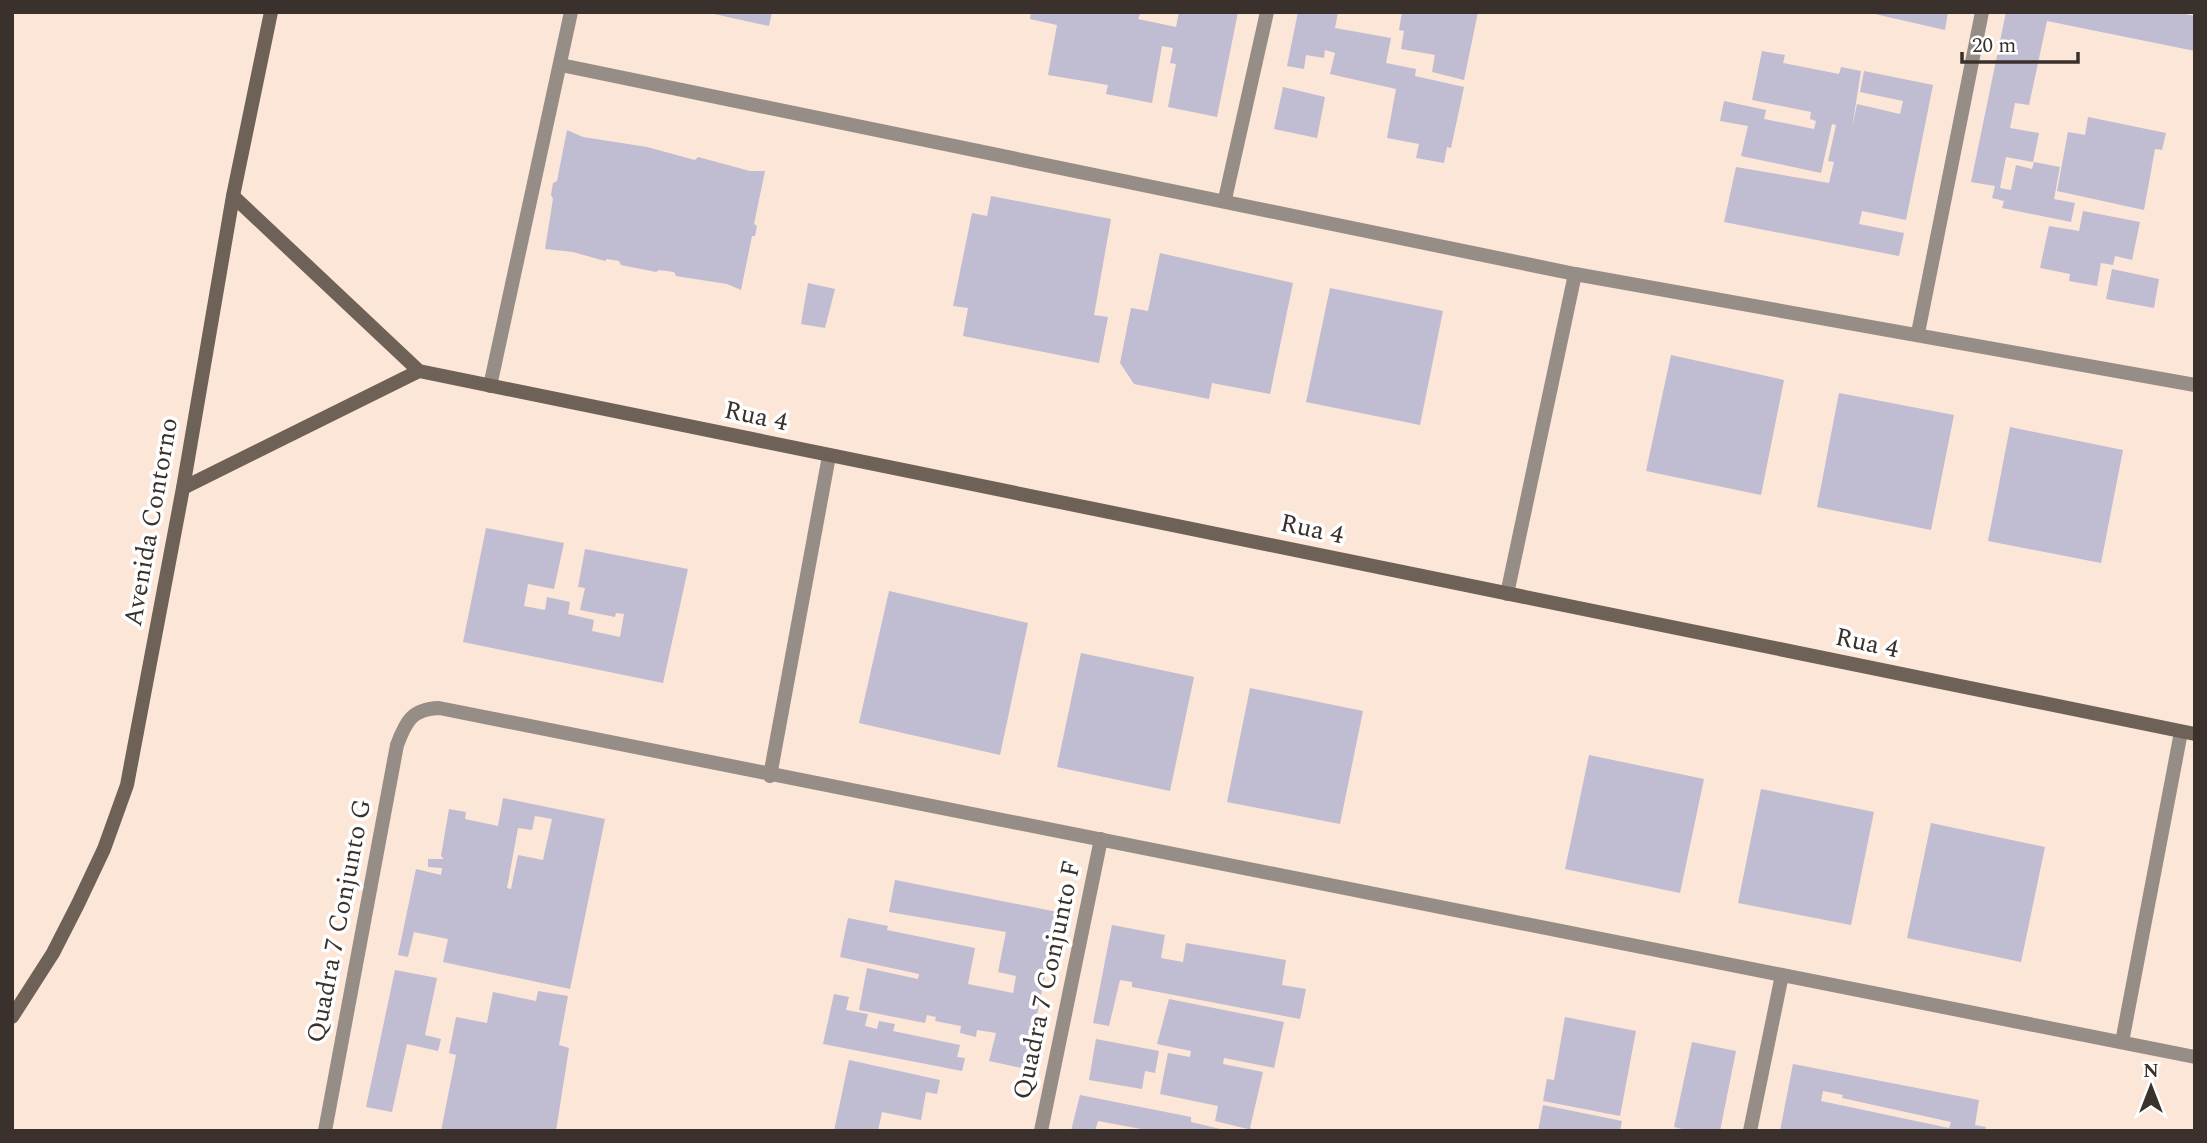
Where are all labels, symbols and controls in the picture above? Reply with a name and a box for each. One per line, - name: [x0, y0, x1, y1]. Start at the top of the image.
- scale bar: [1962, 21, 2078, 65]
- text: 20 m: [1972, 30, 2016, 62]
- street label: Rua 4: [721, 390, 791, 442]
- street label: Avenida Contorno: [113, 415, 189, 629]
- street label: Rua 4: [1277, 503, 1347, 555]
- street label: Rua 4: [1832, 617, 1902, 669]
- street label: Quadra 7 Conjunto G: [296, 796, 382, 1046]
- street label: Quadra 7 Conjunto F: [1002, 857, 1092, 1103]
- north arrow: [2116, 1052, 2186, 1122]
- text: N: [2143, 1057, 2159, 1086]

